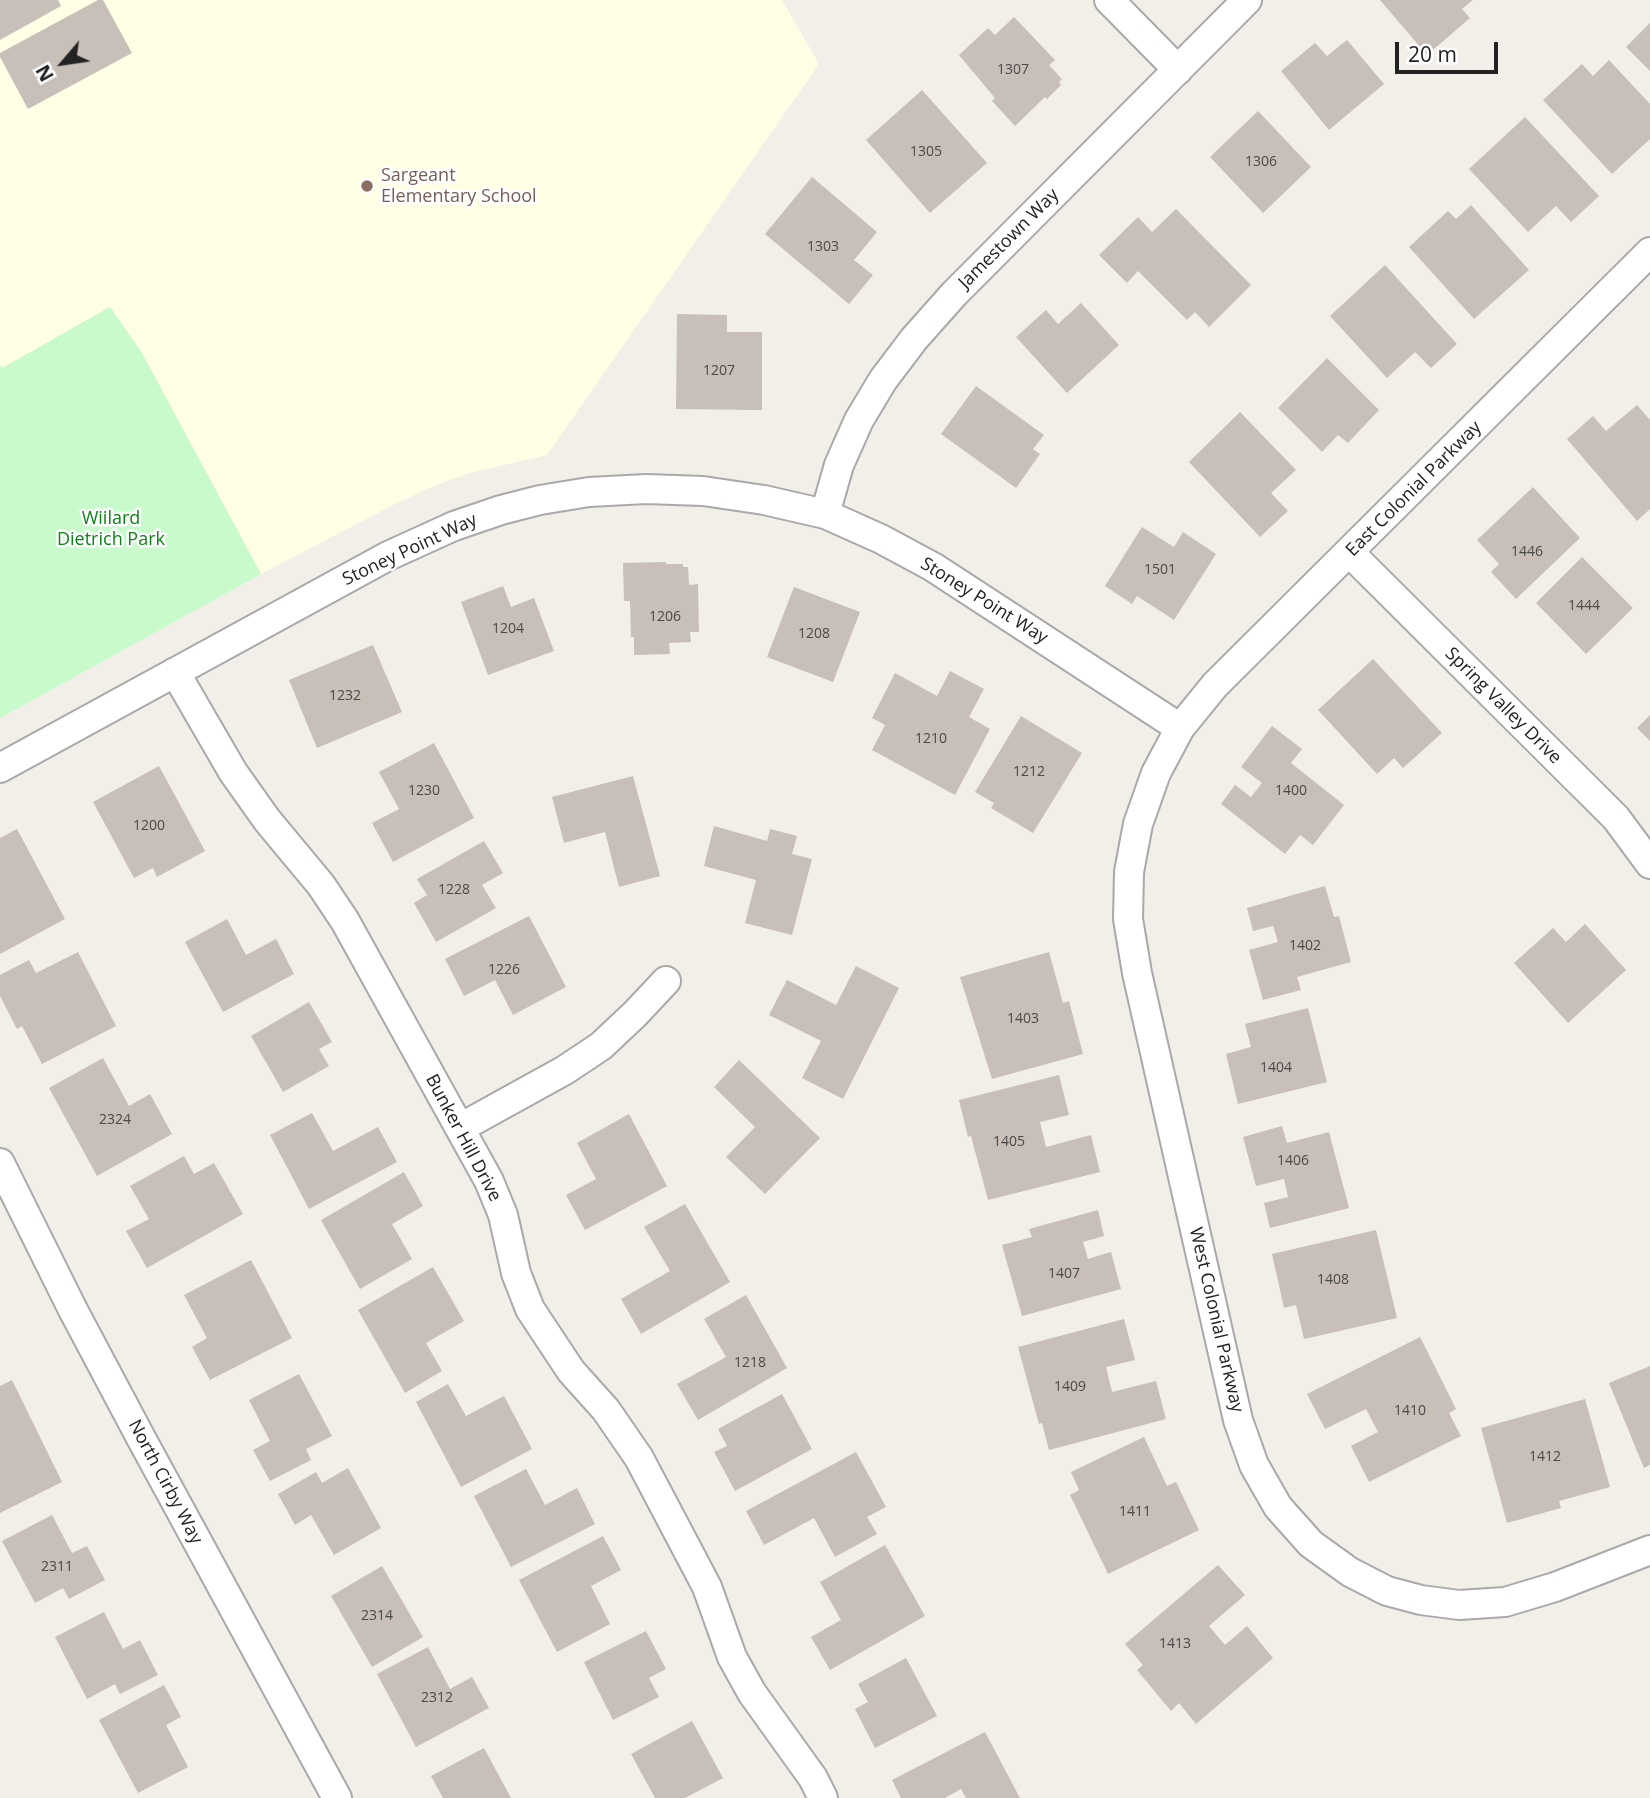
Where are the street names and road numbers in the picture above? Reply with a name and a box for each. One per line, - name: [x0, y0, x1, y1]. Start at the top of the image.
- street label: Jamestown Way: [954, 184, 1064, 294]
- street label: East Colonial Parkway: [1342, 417, 1486, 561]
- street label: Stoney Point Way: [339, 509, 481, 591]
- street label: Stoney Point Way: [916, 553, 1052, 649]
- street label: Spring Valley Drive: [1440, 643, 1566, 769]
- street label: Bunker Hill Drive: [420, 1071, 506, 1205]
- street label: West Colonial Parkway: [1184, 1225, 1248, 1415]
- street label: North Cirby Way: [123, 1416, 207, 1548]

